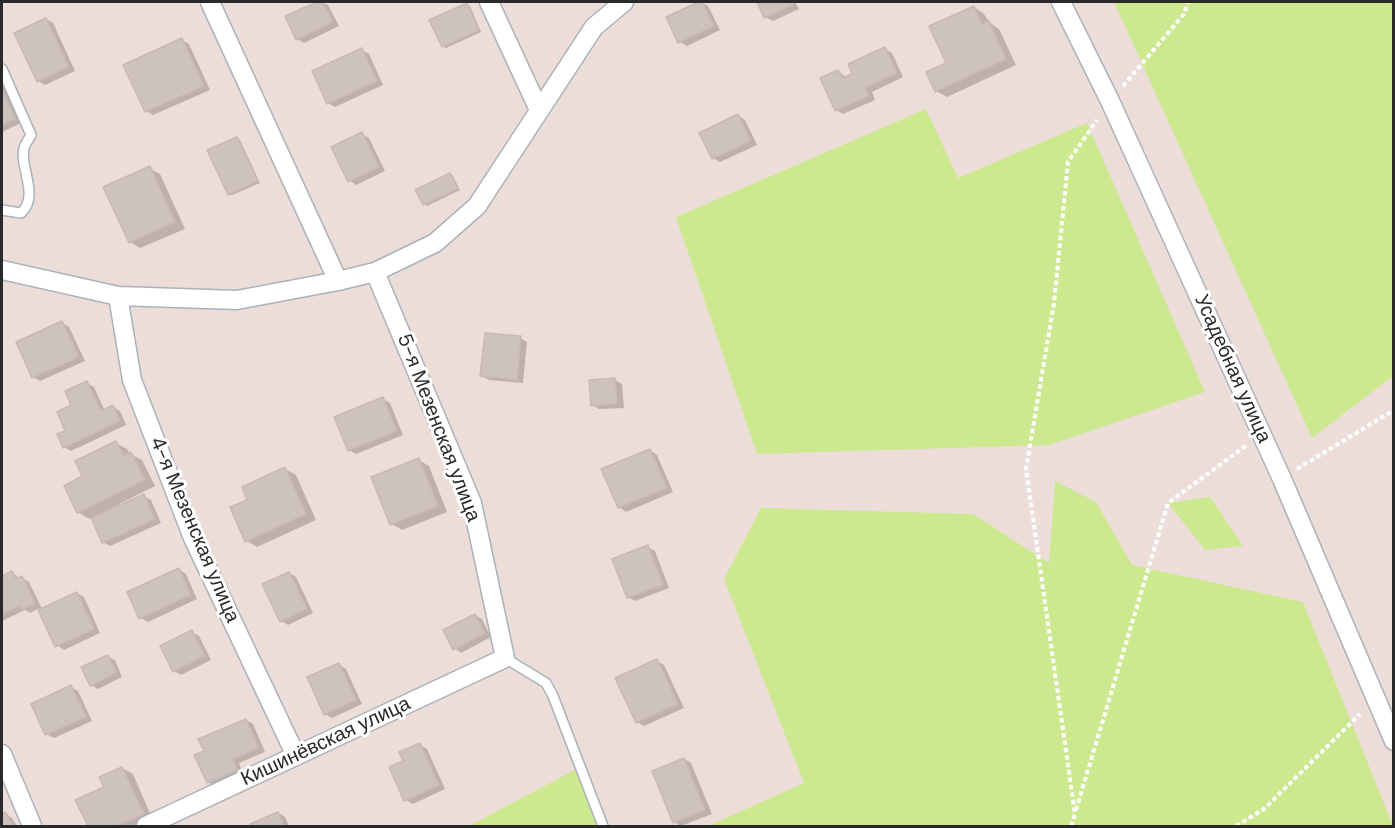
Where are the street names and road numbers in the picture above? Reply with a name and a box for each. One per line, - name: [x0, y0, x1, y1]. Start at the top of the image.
- street label: Усадебная улица: [1189, 291, 1275, 447]
- street label: 5-я Мезенская улица: [391, 331, 485, 525]
- street label: 4-я Мезенская улица: [144, 434, 244, 626]
- street label: Кишинёвская улица: [238, 692, 414, 792]

